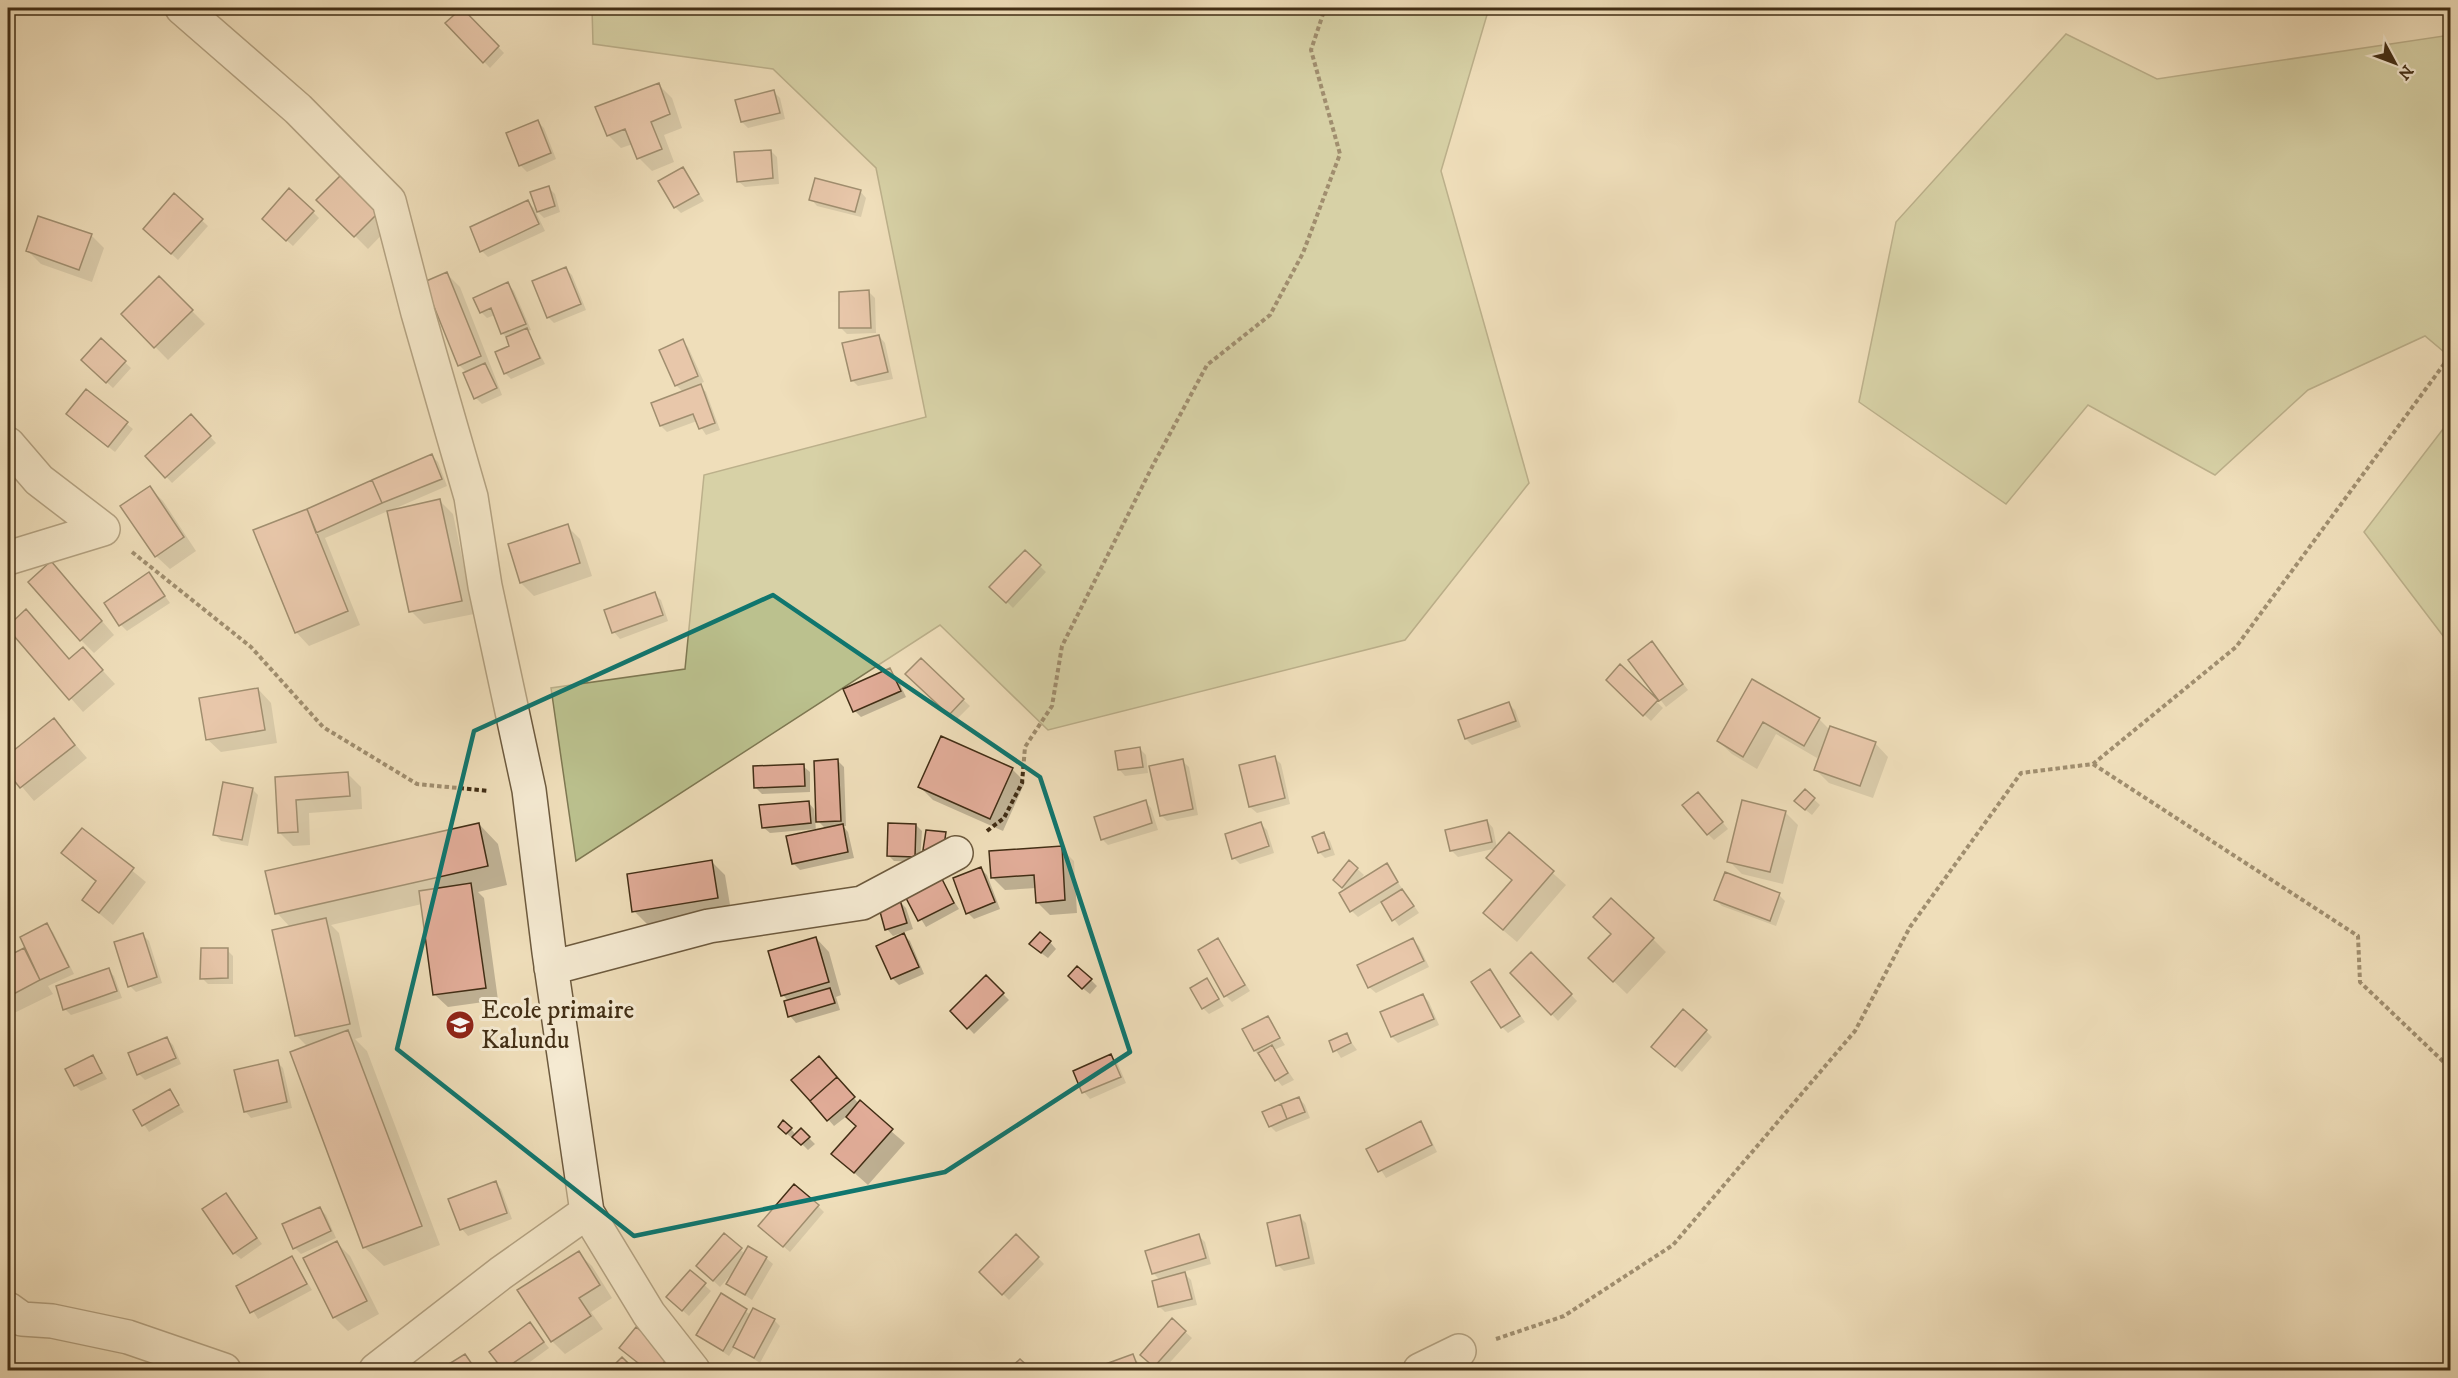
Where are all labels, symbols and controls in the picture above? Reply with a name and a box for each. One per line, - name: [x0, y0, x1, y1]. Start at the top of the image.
- north arrow: [2365, 33, 2425, 93]
- text: N: [2394, 61, 2417, 84]
- place label: Ecole primaire Kalundu: [481, 994, 634, 1057]
- school or university icon: Ecole primaire Kalundu: [444, 1009, 476, 1041]

